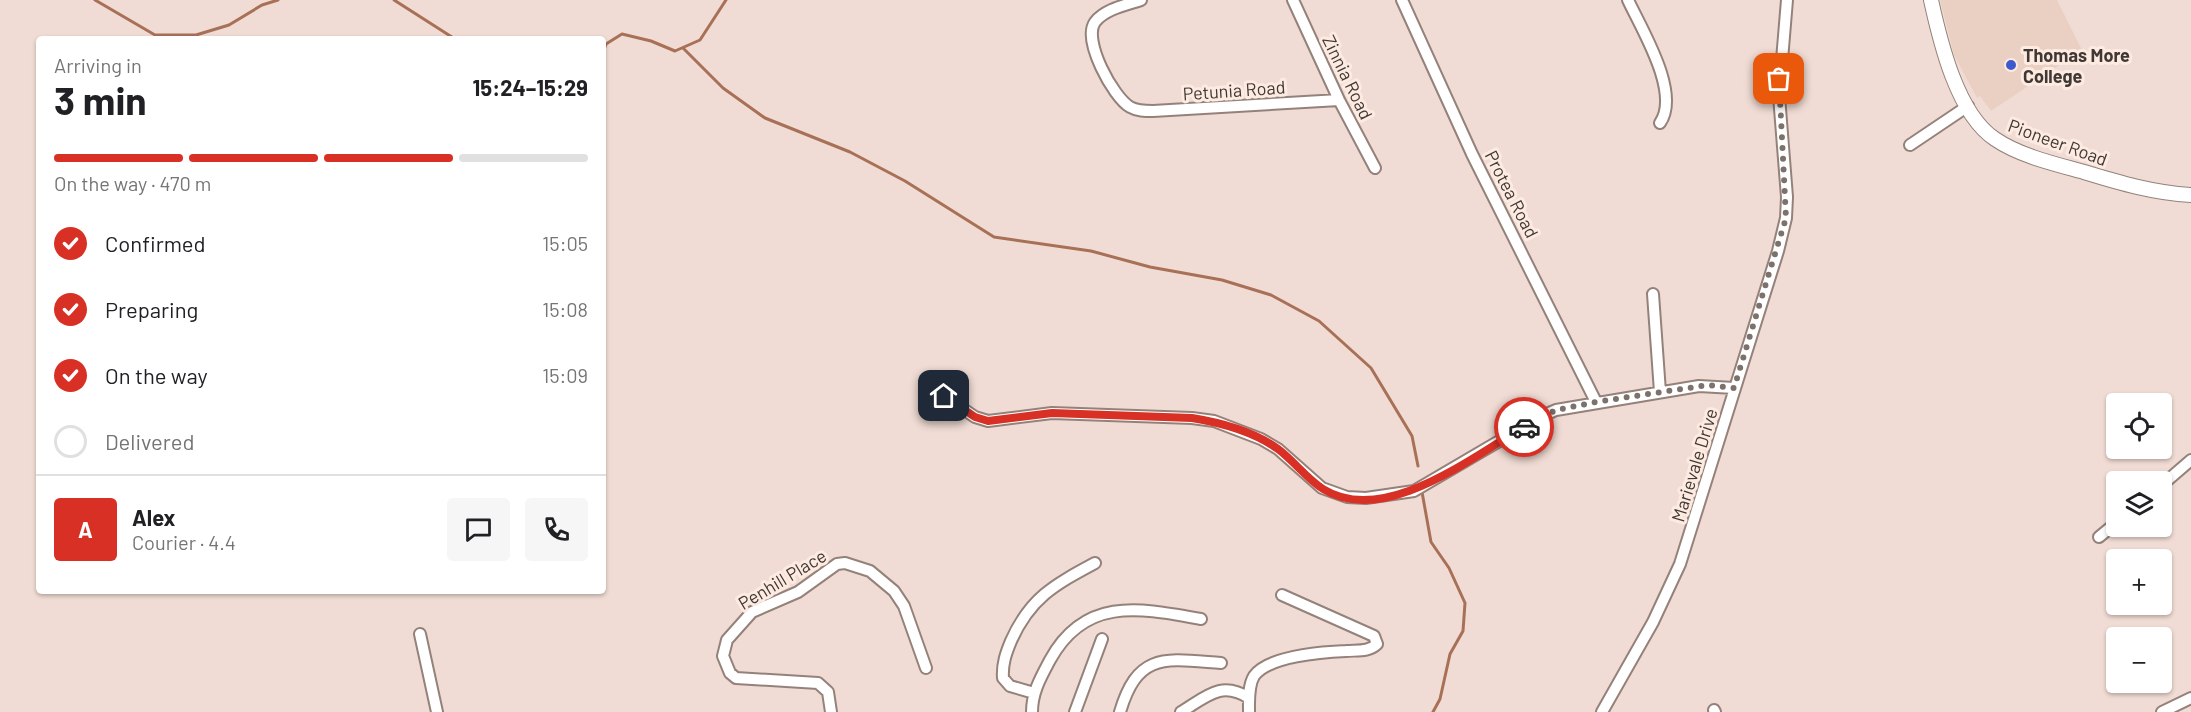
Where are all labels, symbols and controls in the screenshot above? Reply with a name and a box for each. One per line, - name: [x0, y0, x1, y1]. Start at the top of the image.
- street label: Zinnia Road: [1318, 31, 1378, 123]
- place label: Thomas More College: [2023, 44, 2130, 87]
- text: Arriving in: [54, 53, 142, 77]
- pin: [1753, 53, 1804, 104]
- marker: Thomas More College: [2004, 58, 2018, 72]
- icon: bag: [1762, 62, 1795, 95]
- text: 15:24–15:29: [473, 74, 588, 100]
- street label: Petunia Road: [1182, 75, 1286, 105]
- text: 3 min: [54, 76, 147, 123]
- street label: Pioneer Road: [2005, 114, 2111, 170]
- street label: Protea Road: [1481, 147, 1543, 241]
- text: On the way · 470 m: [54, 171, 211, 195]
- icon: check: [54, 227, 87, 260]
- text: Confirmed: [105, 230, 205, 256]
- text: 15:05: [542, 231, 588, 255]
- icon: check: [54, 293, 87, 326]
- text: Preparing: [105, 296, 198, 322]
- text: 15:08: [542, 297, 588, 321]
- icon: check: [54, 359, 87, 392]
- text: On the way: [105, 362, 208, 388]
- text: 15:09: [542, 363, 588, 387]
- pin: [918, 370, 969, 421]
- icon: home: [927, 379, 960, 412]
- map controls: [2106, 393, 2172, 693]
- button: locate: [2106, 393, 2172, 459]
- courier: [1494, 397, 1554, 457]
- street label: Marievale Drive: [1666, 406, 1722, 524]
- icon: car: [1508, 411, 1541, 444]
- text: Delivered: [105, 428, 194, 454]
- button: layers: [2106, 471, 2172, 537]
- button: chat: [447, 498, 510, 561]
- button: phone: [525, 498, 588, 561]
- text: Alex: [132, 504, 175, 530]
- text: A: [78, 516, 93, 542]
- text: Courier · 4.4: [132, 530, 236, 554]
- street label: Penhill Place: [734, 544, 830, 614]
- button: +: [2106, 549, 2172, 615]
- button: −: [2106, 627, 2172, 693]

